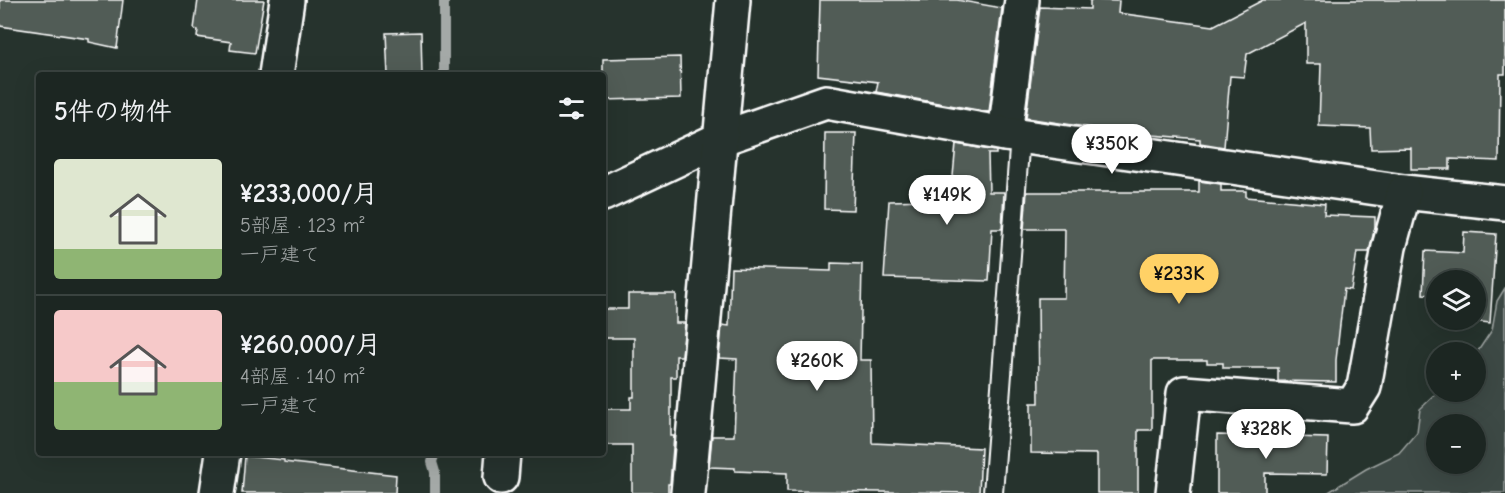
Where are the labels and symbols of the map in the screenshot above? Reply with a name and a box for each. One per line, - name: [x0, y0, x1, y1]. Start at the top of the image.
- pin: ¥350K: [1070, 124, 1154, 175]
- pin: ¥149K: [905, 175, 989, 226]
- pin: ¥233K: [1137, 254, 1221, 305]
- pin: ¥260K: [775, 341, 859, 392]
- pin: ¥328K: [1224, 409, 1308, 460]

